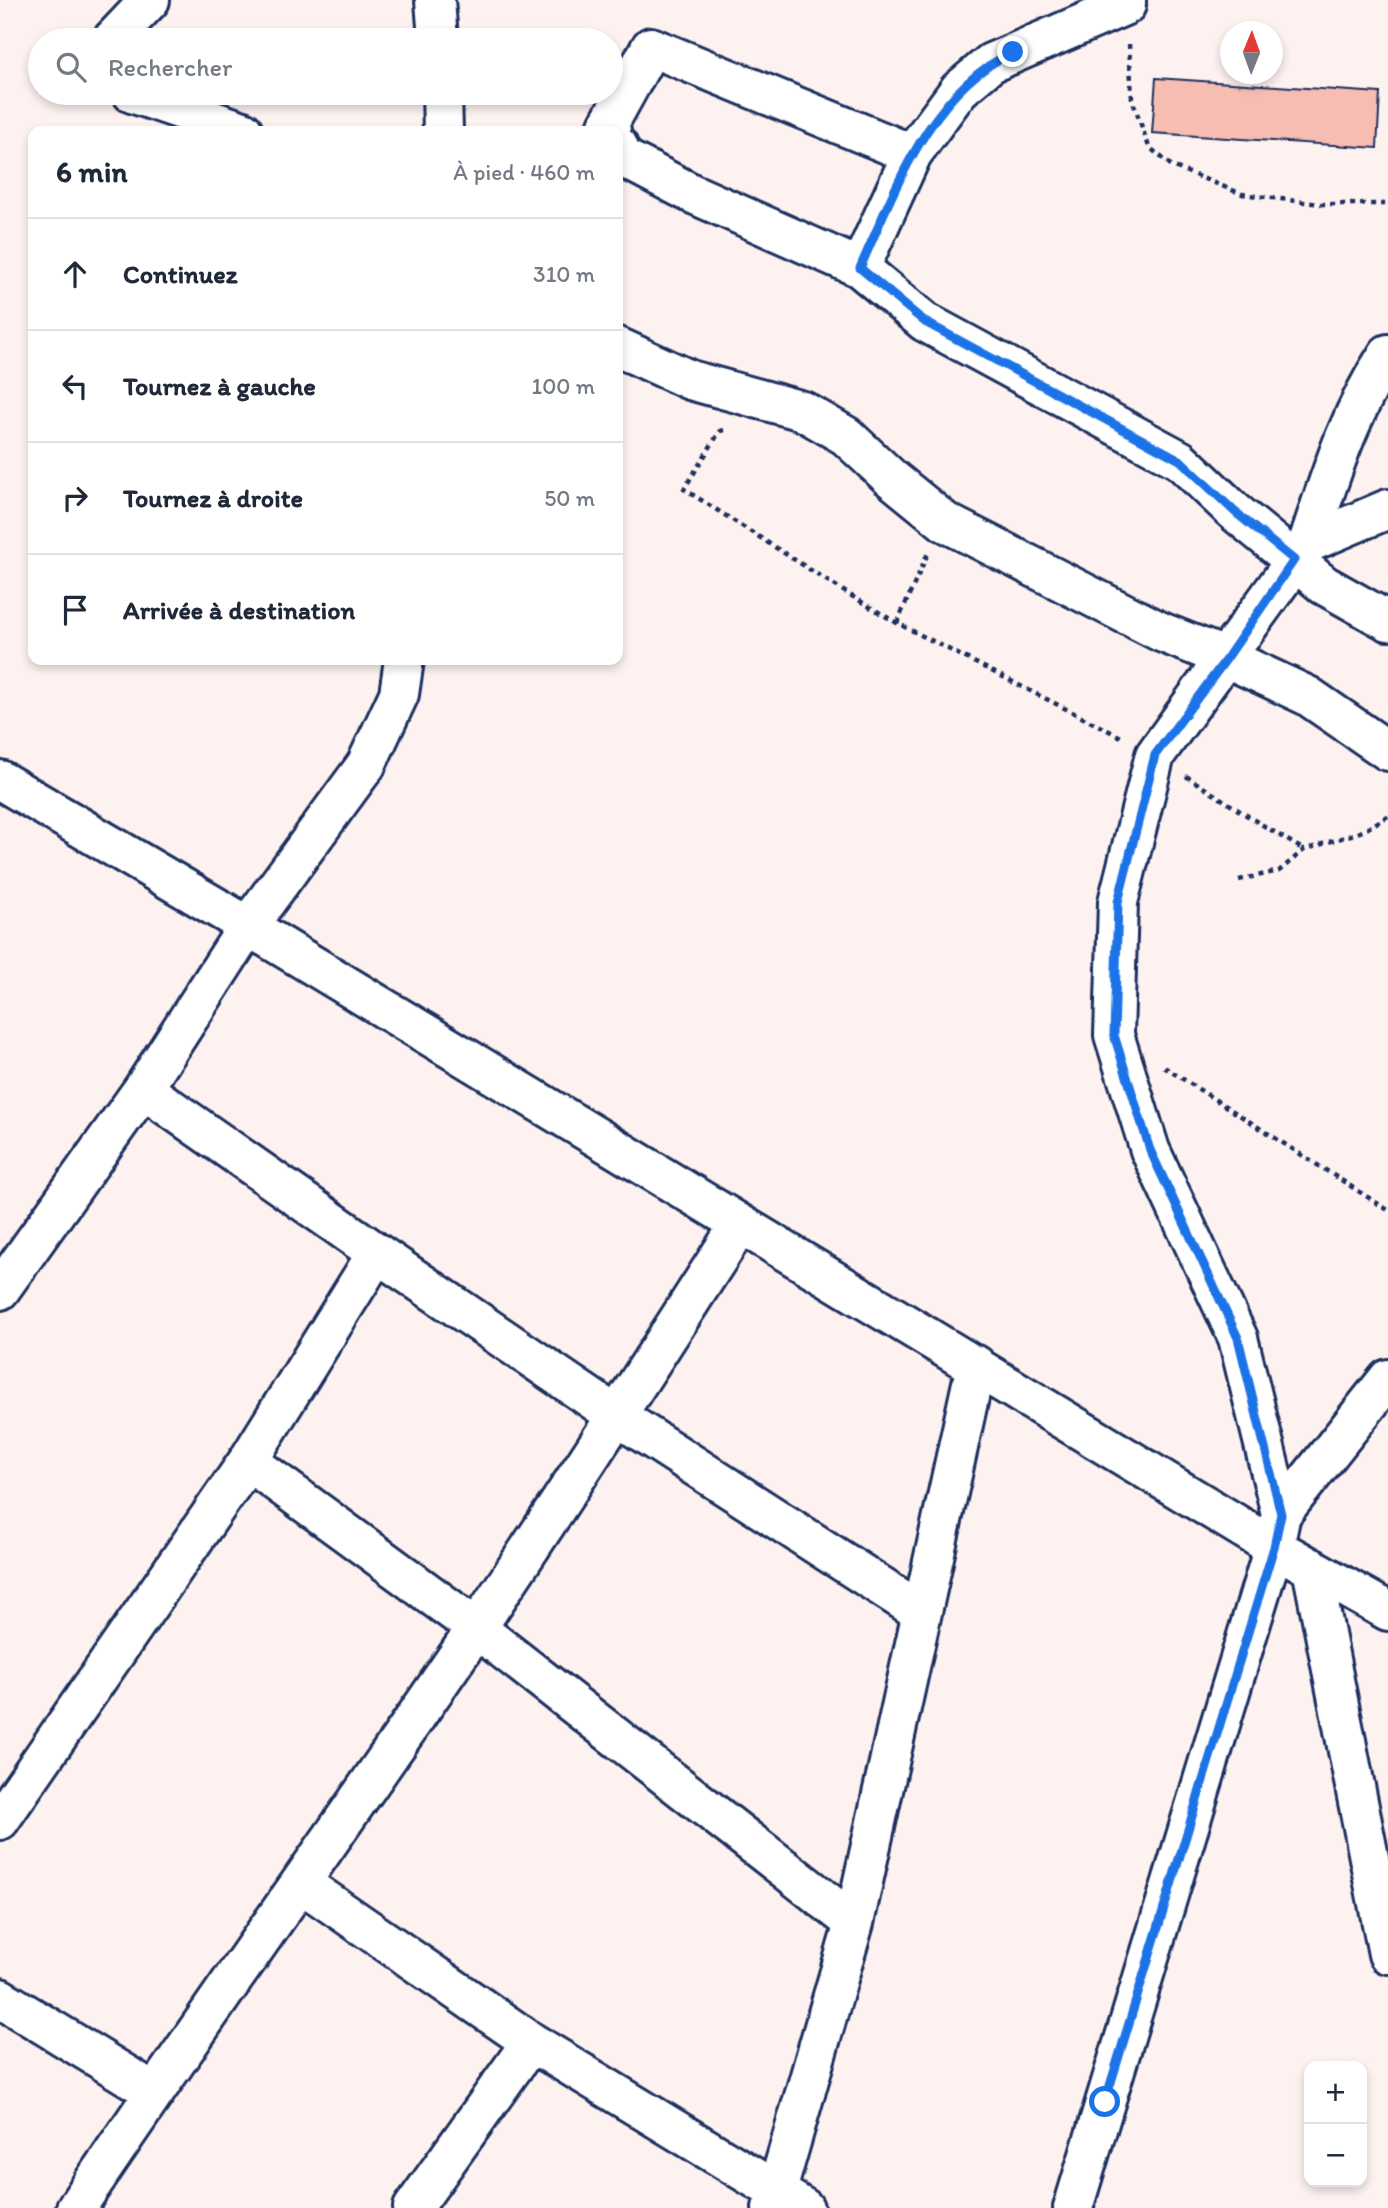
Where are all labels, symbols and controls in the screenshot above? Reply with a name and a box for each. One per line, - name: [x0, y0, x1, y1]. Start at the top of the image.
- north arrow: [1220, 21, 1283, 84]
- search box: [28, 28, 623, 105]
- route end: [997, 36, 1028, 67]
- icon: search: [52, 48, 90, 86]
- text: Rechercher: [108, 51, 232, 83]
- text: 6 min: [56, 153, 128, 190]
- text: À pied · 460 m: [453, 158, 595, 186]
- icon: ahead: [56, 255, 94, 293]
- text: Continuez: [123, 258, 238, 290]
- text: 310 m: [533, 260, 595, 288]
- icon: left: [56, 367, 94, 405]
- text: Tournez à gauche: [123, 370, 316, 402]
- text: 100 m: [531, 372, 595, 400]
- icon: right: [56, 479, 94, 517]
- text: Tournez à droite: [123, 482, 303, 514]
- text: 50 m: [544, 484, 595, 512]
- icon: arrive: [56, 591, 94, 629]
- text: Arrivée à destination: [123, 594, 355, 626]
- map controls: [1304, 2061, 1367, 2187]
- button: +: [1304, 2061, 1367, 2124]
- route start: [1089, 2086, 1120, 2117]
- button: −: [1304, 2124, 1367, 2187]

